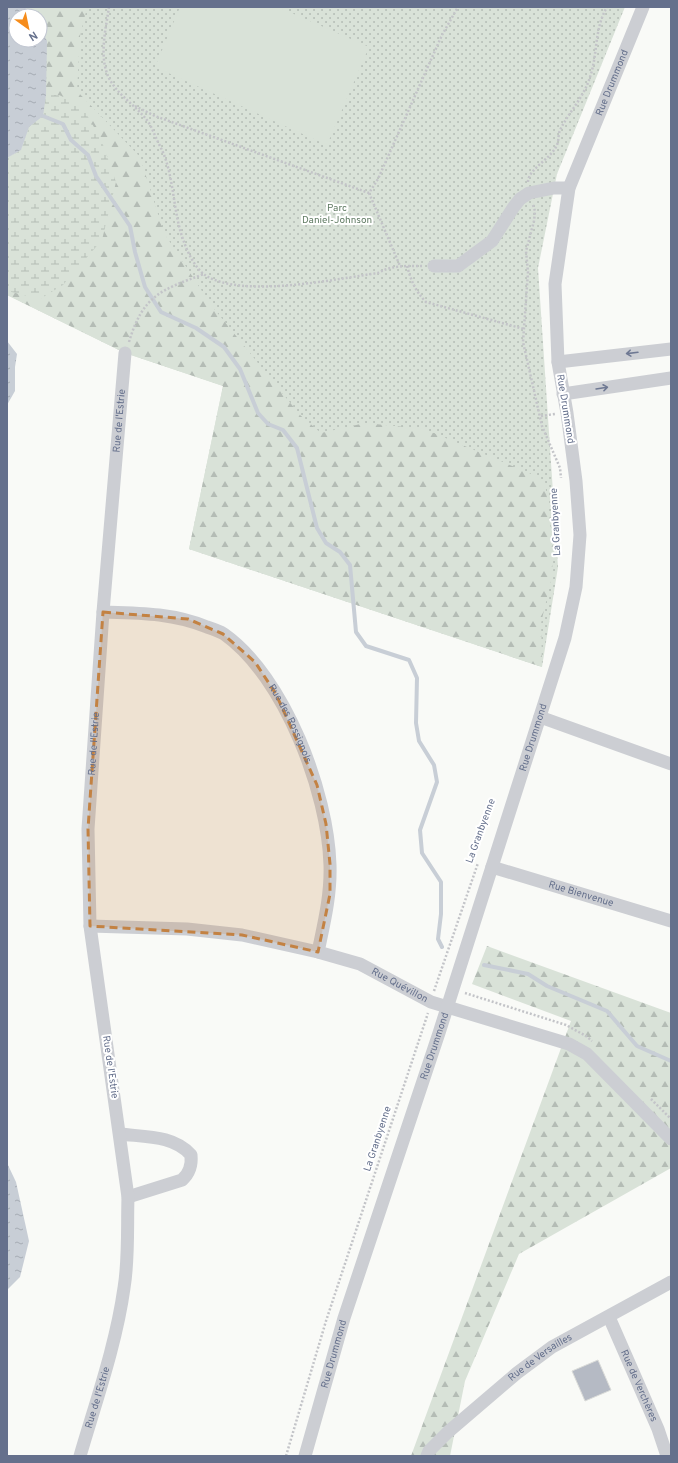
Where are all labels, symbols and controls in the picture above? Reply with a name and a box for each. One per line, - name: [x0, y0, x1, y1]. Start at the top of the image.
- north arrow: [8, 8, 48, 48]
- text: N: [26, 28, 40, 44]
- street label: Rue Drummond: [593, 48, 631, 118]
- park label: Parc Daniel-Johnson: [302, 202, 372, 227]
- one-way arrow: [626, 349, 639, 357]
- street label: Rue Drummond: [553, 373, 577, 445]
- one-way arrow: [595, 384, 608, 392]
- street label: Rue de l'Estrie: [110, 389, 128, 453]
- street label: La Granbyenne: [548, 488, 564, 556]
- street label: Rue des Rossignols: [265, 682, 315, 765]
- street label: Rue Drummond: [516, 702, 550, 773]
- street label: Rue de l'Estrie: [85, 712, 103, 776]
- street label: La Granbyenne: [463, 797, 499, 865]
- street label: Rue Bienvenue: [547, 878, 615, 910]
- street label: Rue Quévillon: [369, 965, 430, 1006]
- street label: Rue Drummond: [417, 1011, 452, 1082]
- street label: Rue de l'Estrie: [99, 1035, 121, 1099]
- street label: La Granbyenne: [361, 1105, 395, 1173]
- street label: Rue Drummond: [318, 1318, 350, 1390]
- street label: Rue de Versailles: [505, 1331, 575, 1384]
- street label: Rue de Verchères: [618, 1348, 661, 1424]
- street label: Rue de l'Estrie: [82, 1365, 113, 1430]

